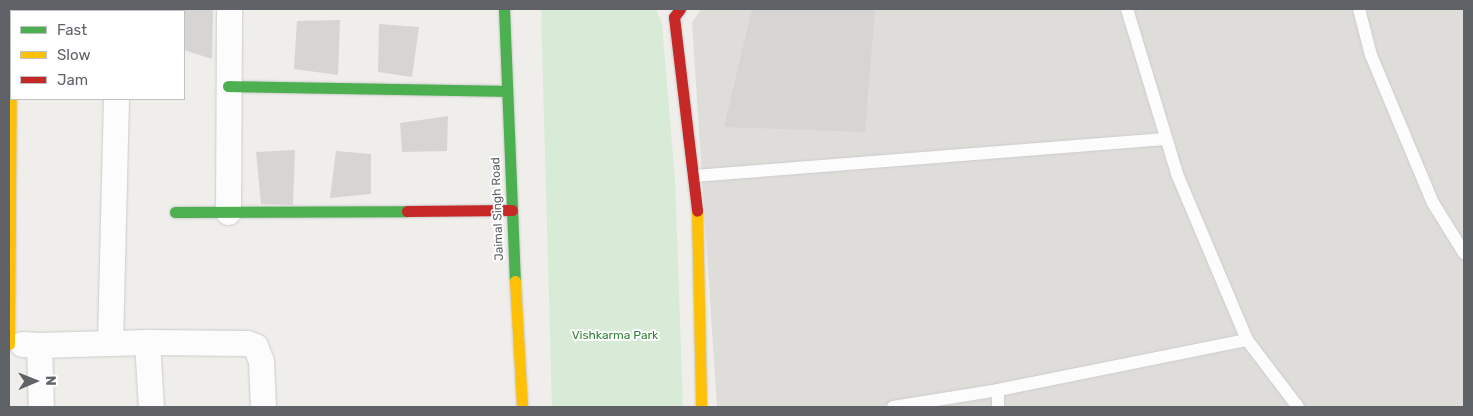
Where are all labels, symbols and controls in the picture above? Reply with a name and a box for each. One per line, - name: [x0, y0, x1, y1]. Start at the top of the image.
- legend: [10, 10, 185, 100]
- text: Fast: [57, 21, 87, 39]
- text: Slow: [57, 46, 90, 64]
- text: Jam: [57, 71, 88, 89]
- street label: Jaimal Singh Road: [489, 157, 507, 261]
- park label: Vishkarma Park: [572, 329, 658, 343]
- north arrow: [10, 356, 60, 406]
- text: N: [42, 376, 59, 386]

